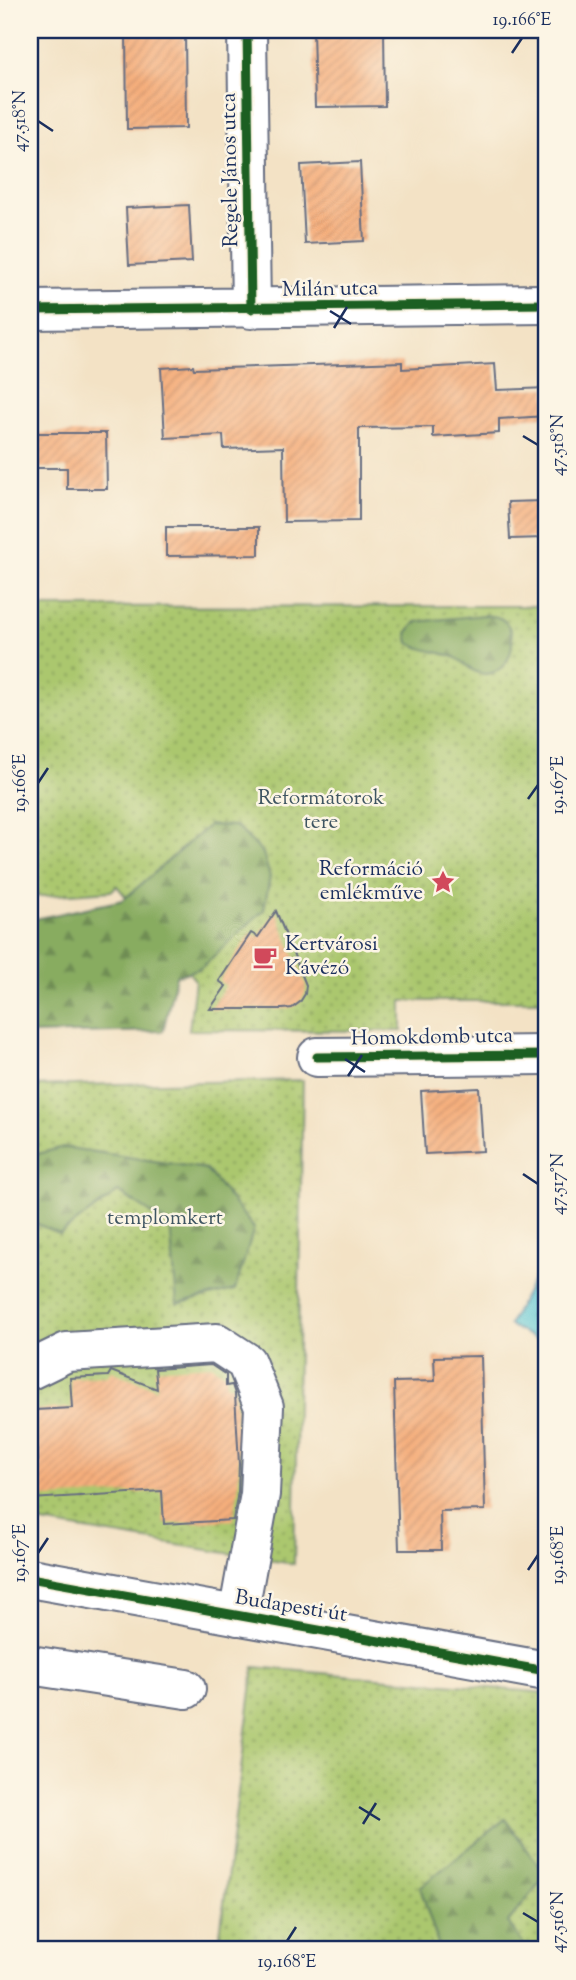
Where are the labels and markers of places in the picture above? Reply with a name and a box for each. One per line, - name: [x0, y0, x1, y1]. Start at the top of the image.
- place label: Reformáció emlékműve: [319, 855, 423, 909]
- place icon: Reformáció emlékműve: [429, 868, 457, 896]
- place label: Kertvárosi Kávézó: [285, 930, 378, 984]
- cafe icon: Kertvárosi Kávézó: [251, 943, 279, 971]

